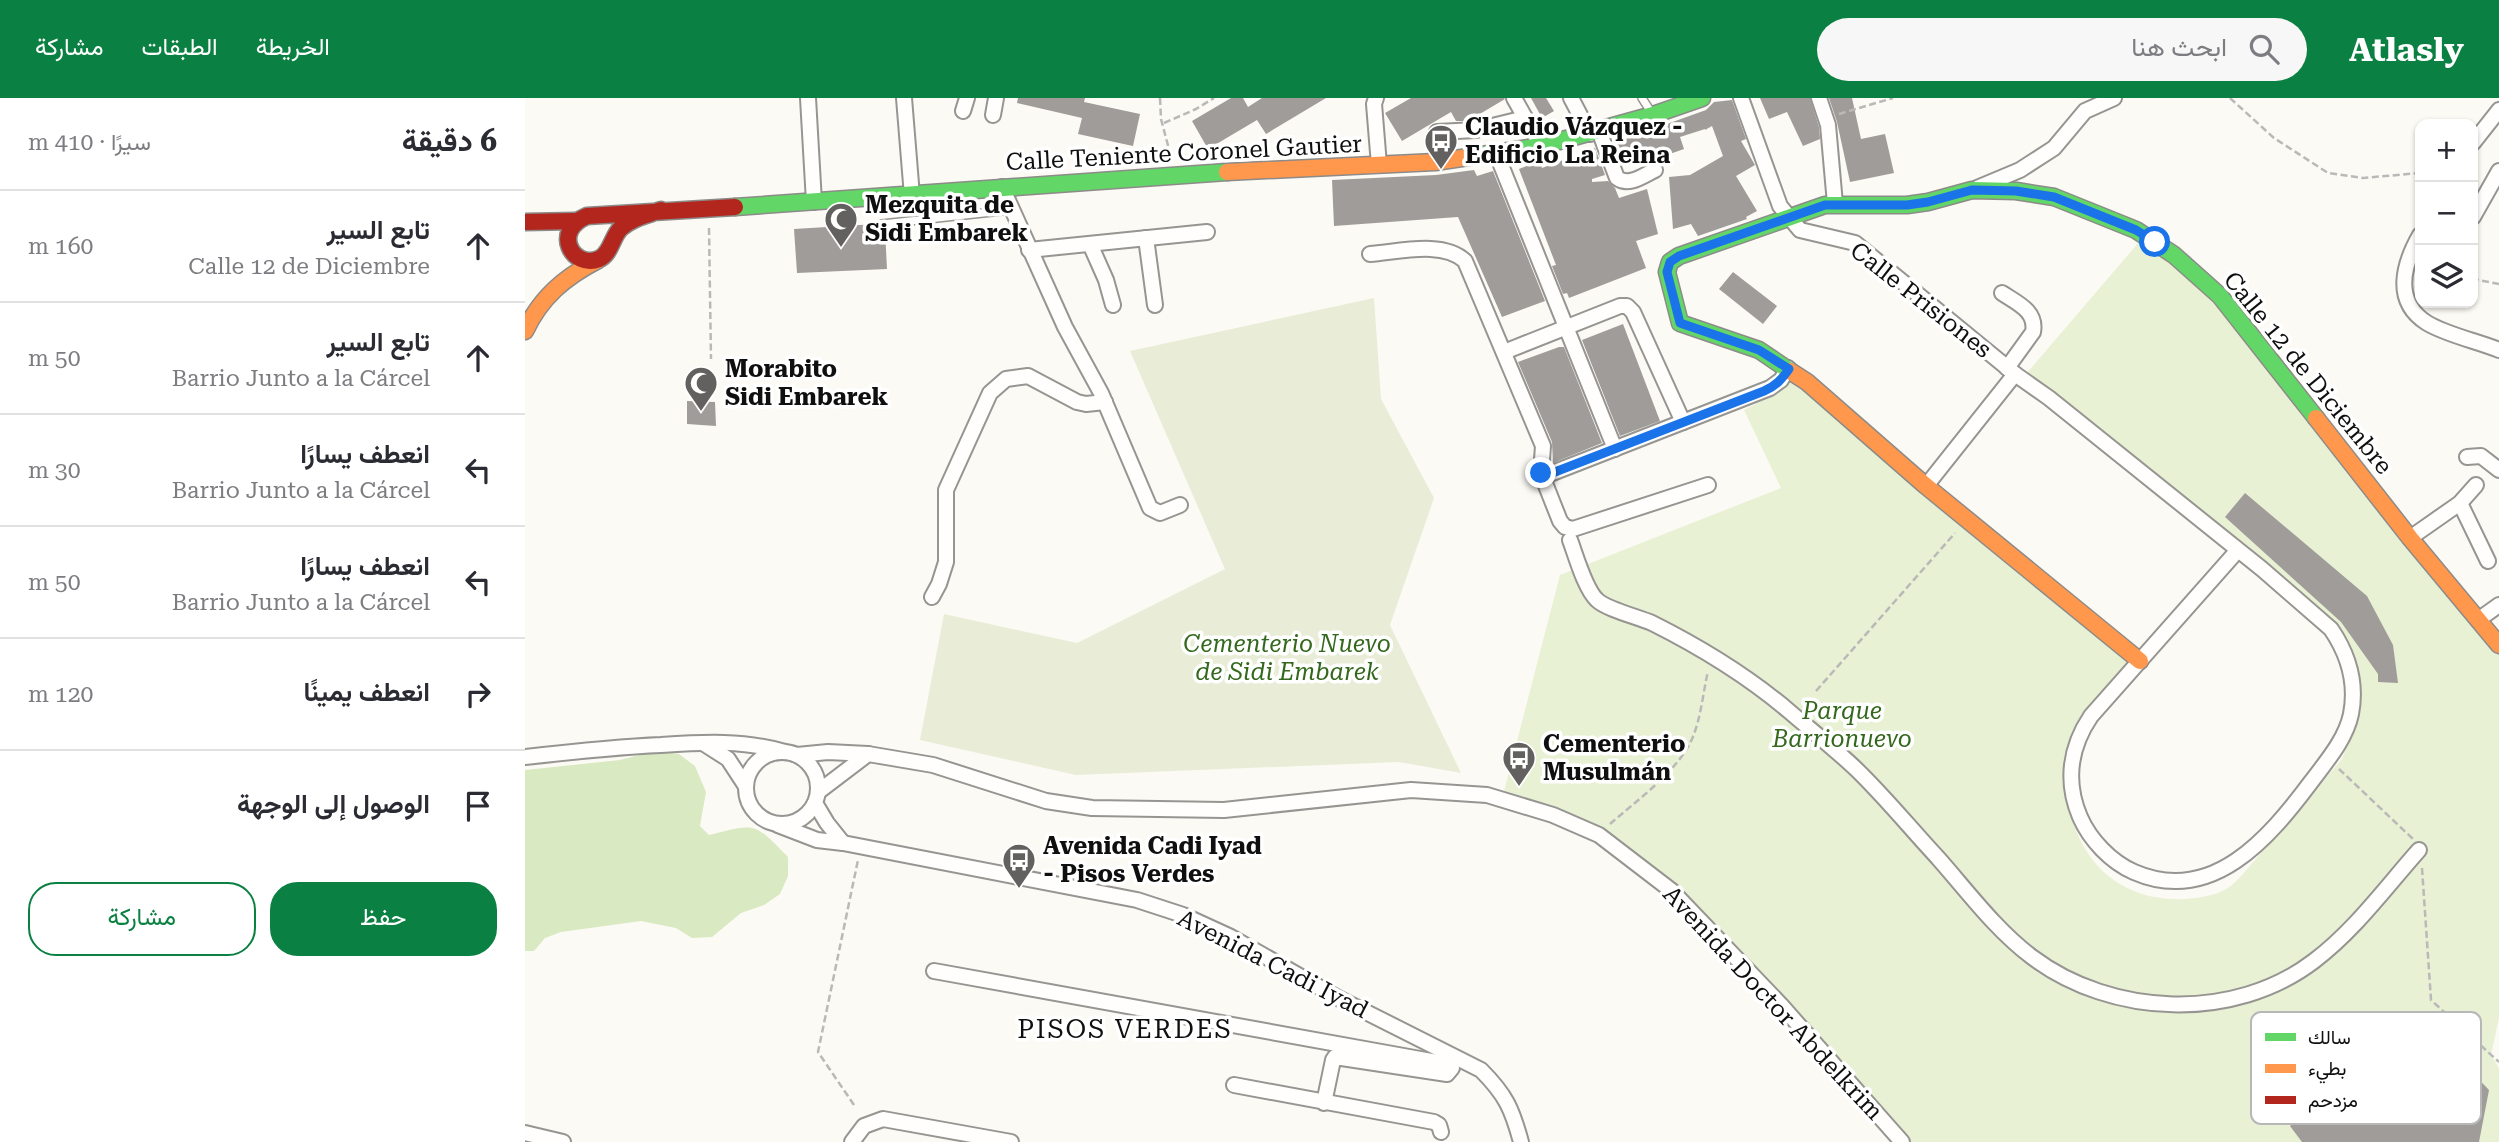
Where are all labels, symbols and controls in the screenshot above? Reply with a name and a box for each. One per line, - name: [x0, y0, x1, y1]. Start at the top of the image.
- search box: [1817, 18, 2307, 81]
- icon: search: [2245, 30, 2283, 68]
- text: Atlasly: [2349, 30, 2464, 69]
- text: ابحث هنا: [2131, 32, 2227, 62]
- text: مشاركة: [35, 33, 103, 61]
- text: الطبقات: [141, 33, 218, 61]
- text: الخريطة: [256, 33, 330, 61]
- place label: Claudio Vázquez - Edificio La Reina: [1465, 113, 1683, 169]
- map controls: [2415, 119, 2478, 308]
- button: +: [2415, 119, 2478, 182]
- bus stop icon: Claudio Vázquez - Edificio La Reina: [1422, 122, 1460, 171]
- text: 6 دقيقة: [402, 123, 497, 158]
- text: سيرًا · 410 m: [28, 129, 151, 156]
- street label: Calle Teniente Coronel Gautier: [1005, 130, 1363, 176]
- button: −: [2415, 182, 2478, 245]
- place label: Mezquita de Sidi Embarek: [865, 191, 1028, 247]
- mosque icon: Mezquita de Sidi Embarek: [822, 200, 860, 249]
- text: تابع السير: [326, 215, 430, 245]
- route start: [2139, 226, 2170, 257]
- icon: ahead: [459, 227, 497, 265]
- text: 160 m: [28, 233, 93, 260]
- street label: Calle Prisiones: [1845, 236, 1997, 364]
- button: layers: [2415, 245, 2478, 308]
- text: Calle 12 de Diciembre: [188, 253, 430, 280]
- street label: Calle 12 de Diciembre: [2218, 266, 2398, 480]
- text: تابع السير: [326, 327, 430, 357]
- icon: ahead: [459, 339, 497, 377]
- text: 50 m: [28, 345, 81, 372]
- place label: Morabito Sidi Embarek: [725, 355, 888, 411]
- mosque icon: Morabito Sidi Embarek: [682, 364, 720, 413]
- text: Barrio Junto a la Cárcel: [172, 365, 430, 392]
- text: انعطف يسارًا: [300, 439, 430, 469]
- icon: left: [459, 451, 497, 489]
- text: 30 m: [28, 457, 81, 484]
- route end: [1525, 457, 1556, 488]
- text: Barrio Junto a la Cárcel: [172, 477, 430, 504]
- text: انعطف يسارًا: [300, 551, 430, 581]
- icon: left: [459, 563, 497, 601]
- text: 50 m: [28, 569, 81, 596]
- text: Barrio Junto a la Cárcel: [172, 589, 430, 616]
- park label: Cementerio Nuevo de Sidi Embarek: [1183, 630, 1391, 686]
- icon: right: [459, 675, 497, 713]
- text: انعطف يمينًا: [304, 677, 430, 707]
- text: 120 m: [28, 681, 93, 708]
- park label: Parque Barrionuevo: [1771, 697, 1912, 753]
- place label: Cementerio Musulmán: [1543, 730, 1685, 786]
- bus stop icon: Cementerio Musulmán: [1500, 739, 1538, 788]
- icon: arrive: [459, 787, 497, 825]
- text: الوصول إلى الوجهة: [237, 789, 430, 819]
- place label: Avenida Cadi Iyad - Pisos Verdes: [1043, 832, 1262, 888]
- bus stop icon: Avenida Cadi Iyad - Pisos Verdes: [1000, 841, 1038, 890]
- street label: Avenida Doctor Abdelkrim: [1657, 880, 1889, 1126]
- button: مشاركة: [28, 882, 256, 956]
- button: حفظ: [270, 882, 497, 956]
- street label: Avenida Cadi Iyad: [1173, 904, 1373, 1024]
- legend: [2251, 1012, 2481, 1124]
- district label: PISOS VERDES: [1017, 1014, 1233, 1044]
- text: سالك: [2308, 1026, 2351, 1049]
- text: بطيء: [2308, 1057, 2346, 1084]
- text: مزدحم: [2308, 1089, 2358, 1113]

